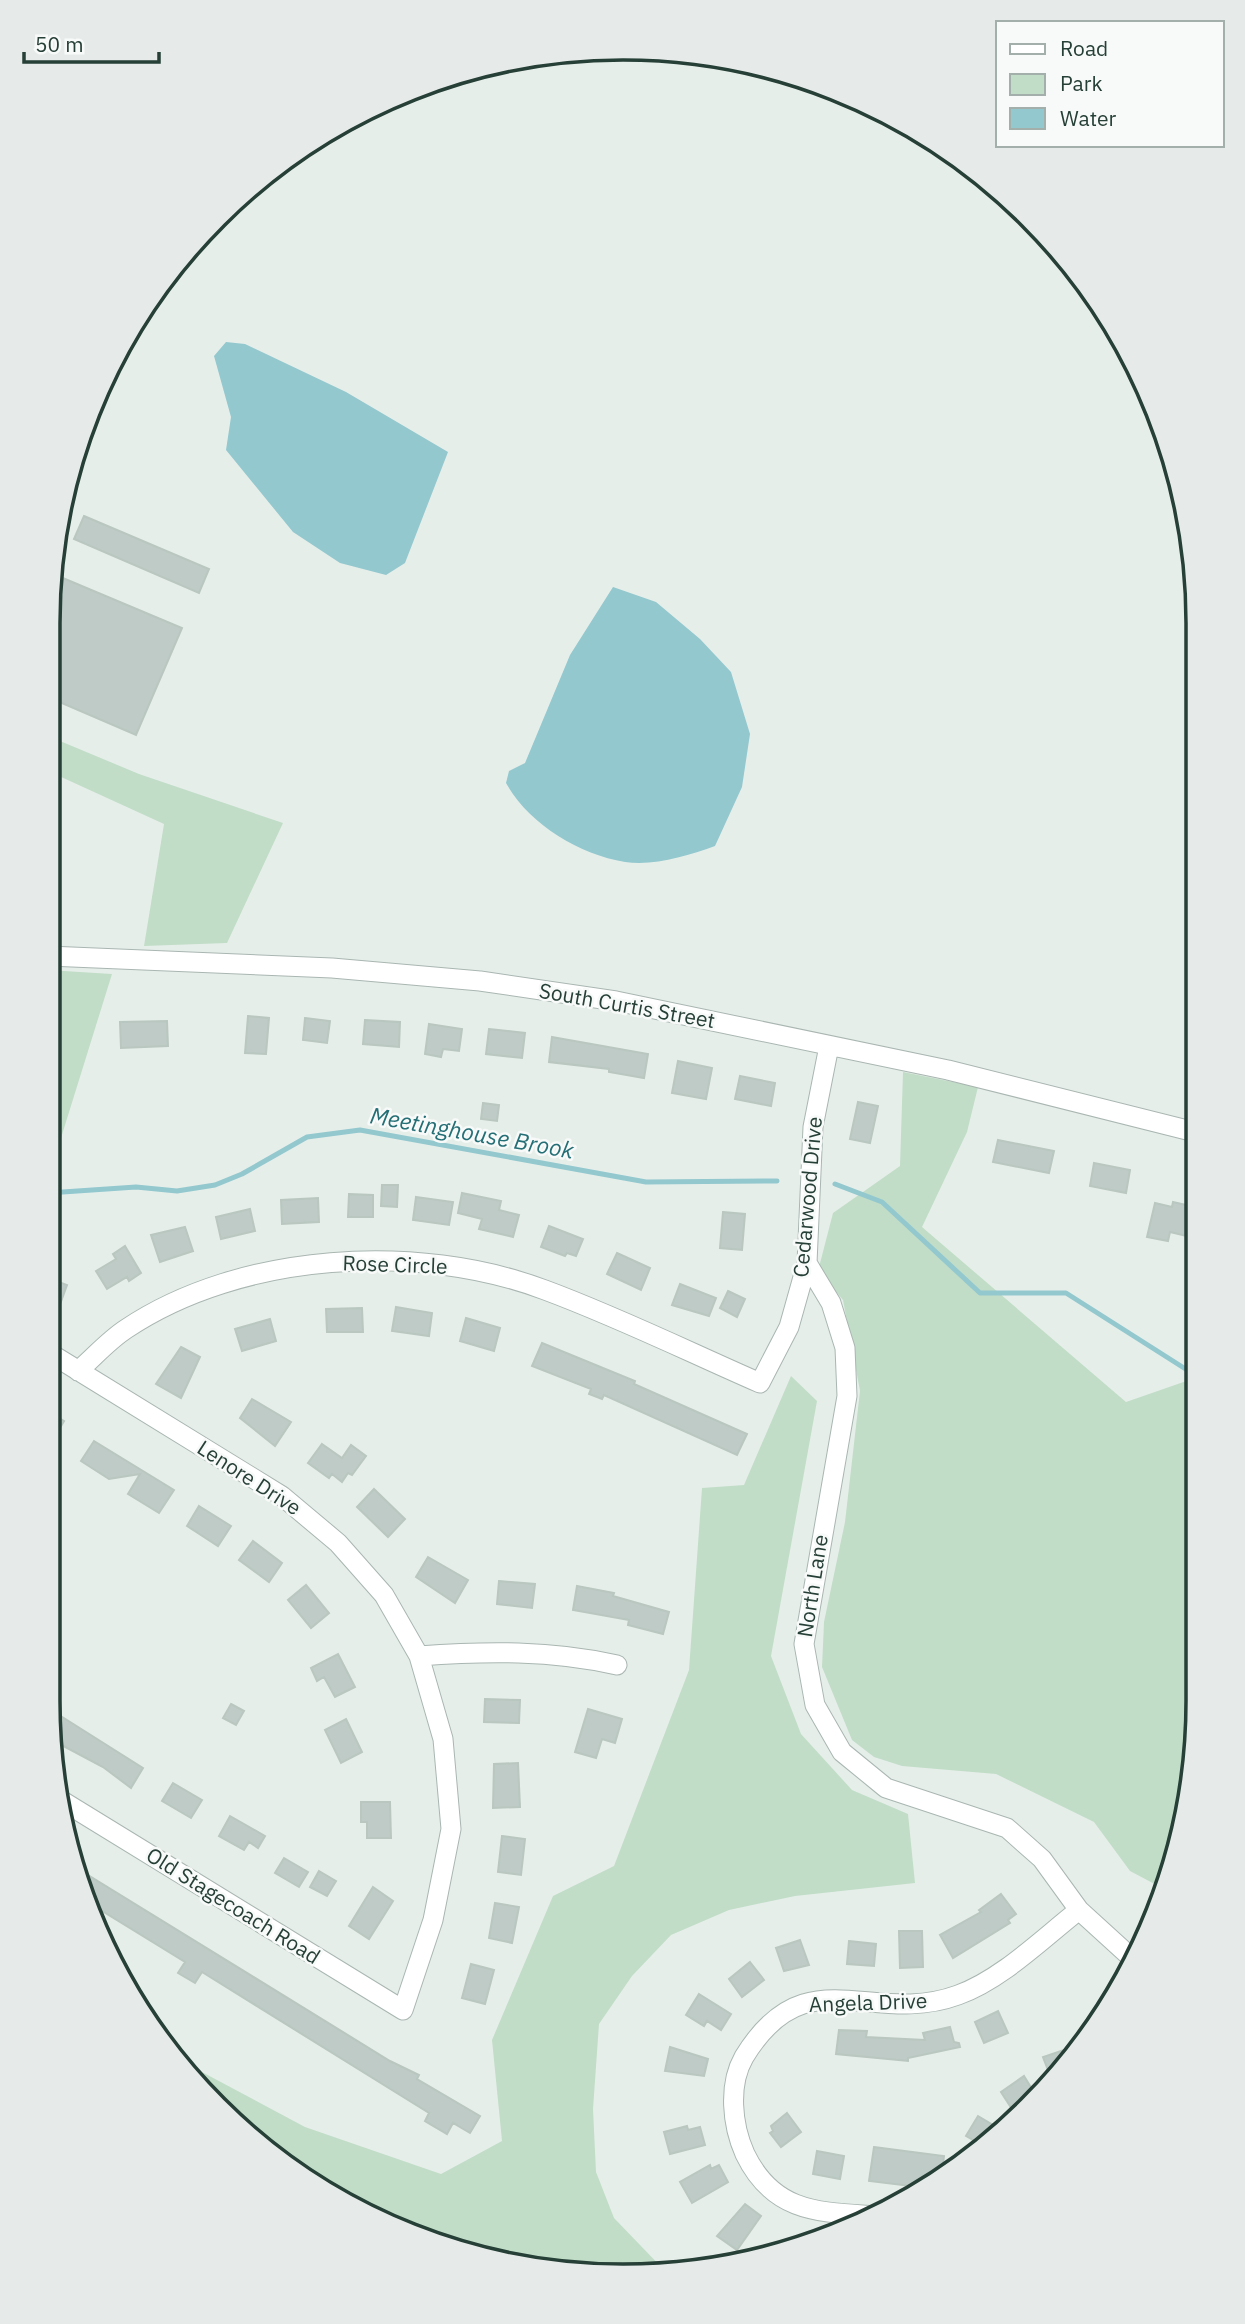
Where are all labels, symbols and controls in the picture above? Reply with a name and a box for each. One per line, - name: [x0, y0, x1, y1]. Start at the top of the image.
- scale bar: [24, 21, 159, 65]
- legend: [996, 21, 1224, 147]
- text: 50 m: [35, 30, 84, 58]
- text: Road: [1060, 34, 1108, 62]
- text: Park: [1060, 69, 1103, 97]
- text: Water: [1060, 104, 1117, 132]
- street label: South Curtis Street: [537, 976, 717, 1034]
- water label: Meetinghouse Brook: [368, 1099, 577, 1165]
- street label: Cedarwood Drive: [786, 1115, 828, 1278]
- street label: Rose Circle: [342, 1248, 448, 1280]
- street label: Lenore Drive: [192, 1433, 307, 1521]
- street label: North Lane: [790, 1532, 834, 1639]
- street label: Old Stagecoach Road: [141, 1840, 326, 1970]
- street label: Angela Drive: [808, 1986, 928, 2018]

